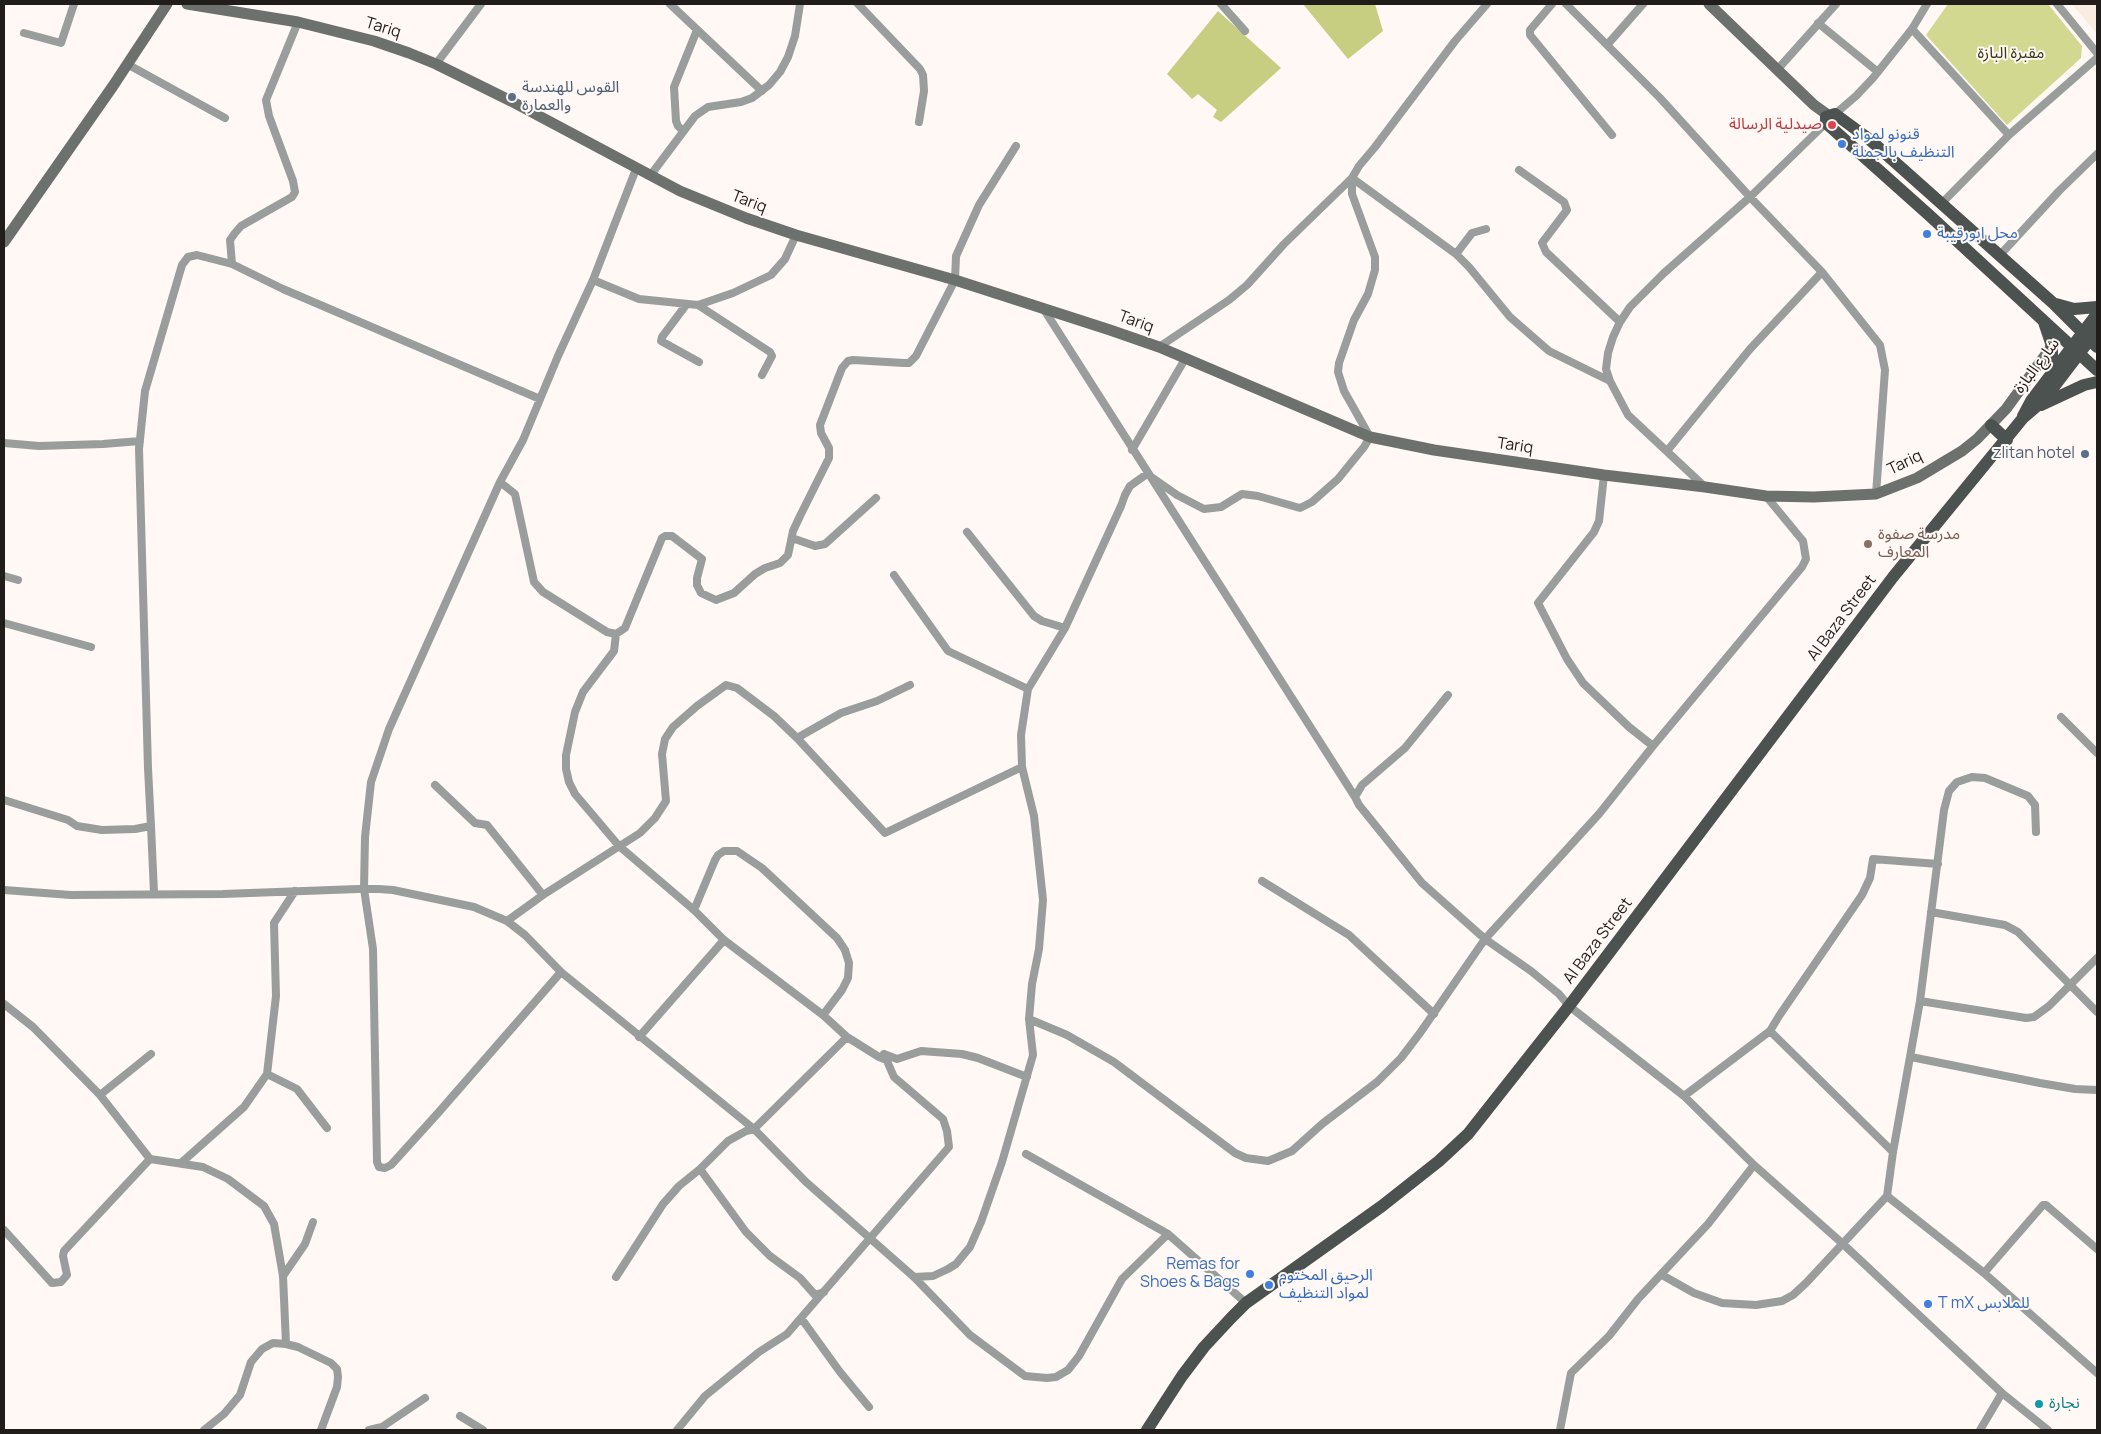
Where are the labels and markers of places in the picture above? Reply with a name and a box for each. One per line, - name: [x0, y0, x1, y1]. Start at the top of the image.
- place label: القوس للهندسة والعمارة: [522, 78, 619, 116]
- marker: القوس للهندسة والعمارة: [506, 91, 518, 103]
- place label: صيدلية الرسالة: [1729, 115, 1822, 135]
- marker: صيدلية الرسالة: [1826, 119, 1838, 131]
- place label: قنونو لمواد التنظيف بالجملة: [1852, 125, 1955, 163]
- marker: قنونو لمواد التنظيف بالجملة: [1836, 138, 1848, 150]
- place label: محل ابورقيبة: [1937, 224, 2018, 244]
- marker: محل ابورقيبة: [1921, 228, 1933, 240]
- place label: zlitan hotel: [1993, 444, 2075, 464]
- marker: zlitan hotel: [2079, 448, 2091, 460]
- place label: مدرسة صفوة المعارف: [1878, 525, 1960, 563]
- marker: مدرسة صفوة المعارف: [1862, 538, 1874, 550]
- place label: Remas for Shoes & Bags: [1140, 1255, 1240, 1293]
- place label: الرحيق المختوم لمواد التنظيف: [1279, 1266, 1373, 1304]
- marker: Remas for Shoes & Bags: [1244, 1268, 1256, 1280]
- marker: الرحيق المختوم لمواد التنظيف: [1263, 1279, 1275, 1291]
- place label: T mX للملابس: [1938, 1294, 2030, 1314]
- marker: T mX للملابس: [1922, 1298, 1934, 1310]
- place label: نجارة: [2049, 1394, 2080, 1414]
- marker: نجارة: [2033, 1398, 2045, 1410]

